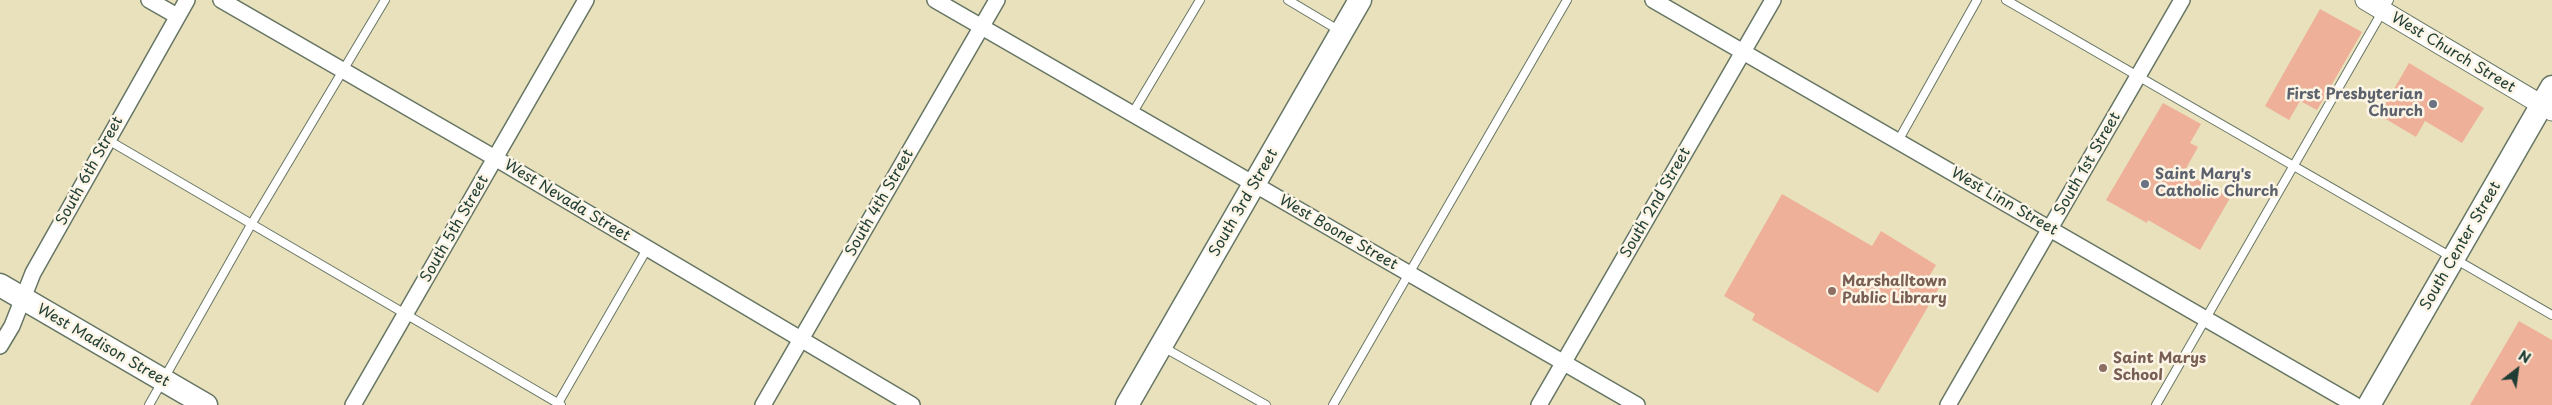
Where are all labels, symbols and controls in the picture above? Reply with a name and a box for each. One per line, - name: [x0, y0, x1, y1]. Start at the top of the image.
- street label: West Church Street: [2388, 9, 2518, 97]
- place label: First Presbyterian Church: [2286, 86, 2423, 121]
- marker: First Presbyterian Church: [2427, 98, 2439, 110]
- street label: South 1st Street: [2051, 109, 2125, 219]
- street label: South 6th Street: [53, 113, 127, 229]
- street label: South 2nd Street: [1617, 145, 1695, 261]
- street label: South 4th Street: [842, 146, 918, 260]
- street label: South 3rd Street: [1206, 146, 1282, 260]
- street label: West Nevada Street: [501, 156, 633, 246]
- street label: West Linn Street: [1947, 164, 2061, 240]
- place label: Saint Mary's Catholic Church: [2155, 166, 2279, 201]
- street label: South 5th Street: [417, 172, 493, 286]
- marker: Saint Mary's Catholic Church: [2139, 178, 2151, 190]
- street label: South Center Street: [2417, 179, 2505, 313]
- street label: West Boone Street: [1275, 192, 1401, 274]
- place label: Marshalltown Public Library: [1842, 273, 1947, 308]
- marker: Marshalltown Public Library: [1826, 285, 1838, 297]
- street label: West Madison Street: [34, 301, 172, 391]
- north arrow: [2492, 345, 2542, 395]
- text: N: [2515, 345, 2535, 368]
- place label: Saint Marys School: [2113, 350, 2206, 385]
- marker: Saint Marys School: [2097, 362, 2109, 374]

